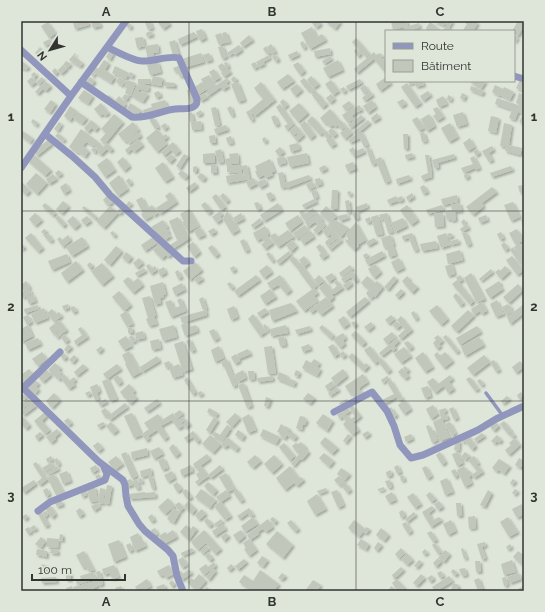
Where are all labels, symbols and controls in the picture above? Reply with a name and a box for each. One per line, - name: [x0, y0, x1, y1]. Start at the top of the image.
- text: A: [102, 4, 111, 19]
- text: B: [268, 4, 277, 19]
- text: C: [436, 4, 445, 19]
- north arrow: [30, 30, 70, 70]
- legend: [385, 30, 515, 82]
- text: Route: [421, 39, 454, 53]
- text: N: [35, 48, 50, 63]
- text: Bâtiment: [421, 59, 471, 73]
- text: 1: [8, 109, 15, 124]
- text: 1: [531, 109, 538, 124]
- text: 2: [7, 299, 15, 314]
- text: 2: [530, 299, 538, 314]
- text: 3: [7, 488, 15, 503]
- text: 3: [530, 488, 538, 503]
- scale bar: [32, 556, 125, 582]
- text: 100 m: [38, 563, 72, 577]
- text: A: [102, 594, 111, 609]
- text: B: [268, 594, 277, 609]
- text: C: [436, 594, 445, 609]

